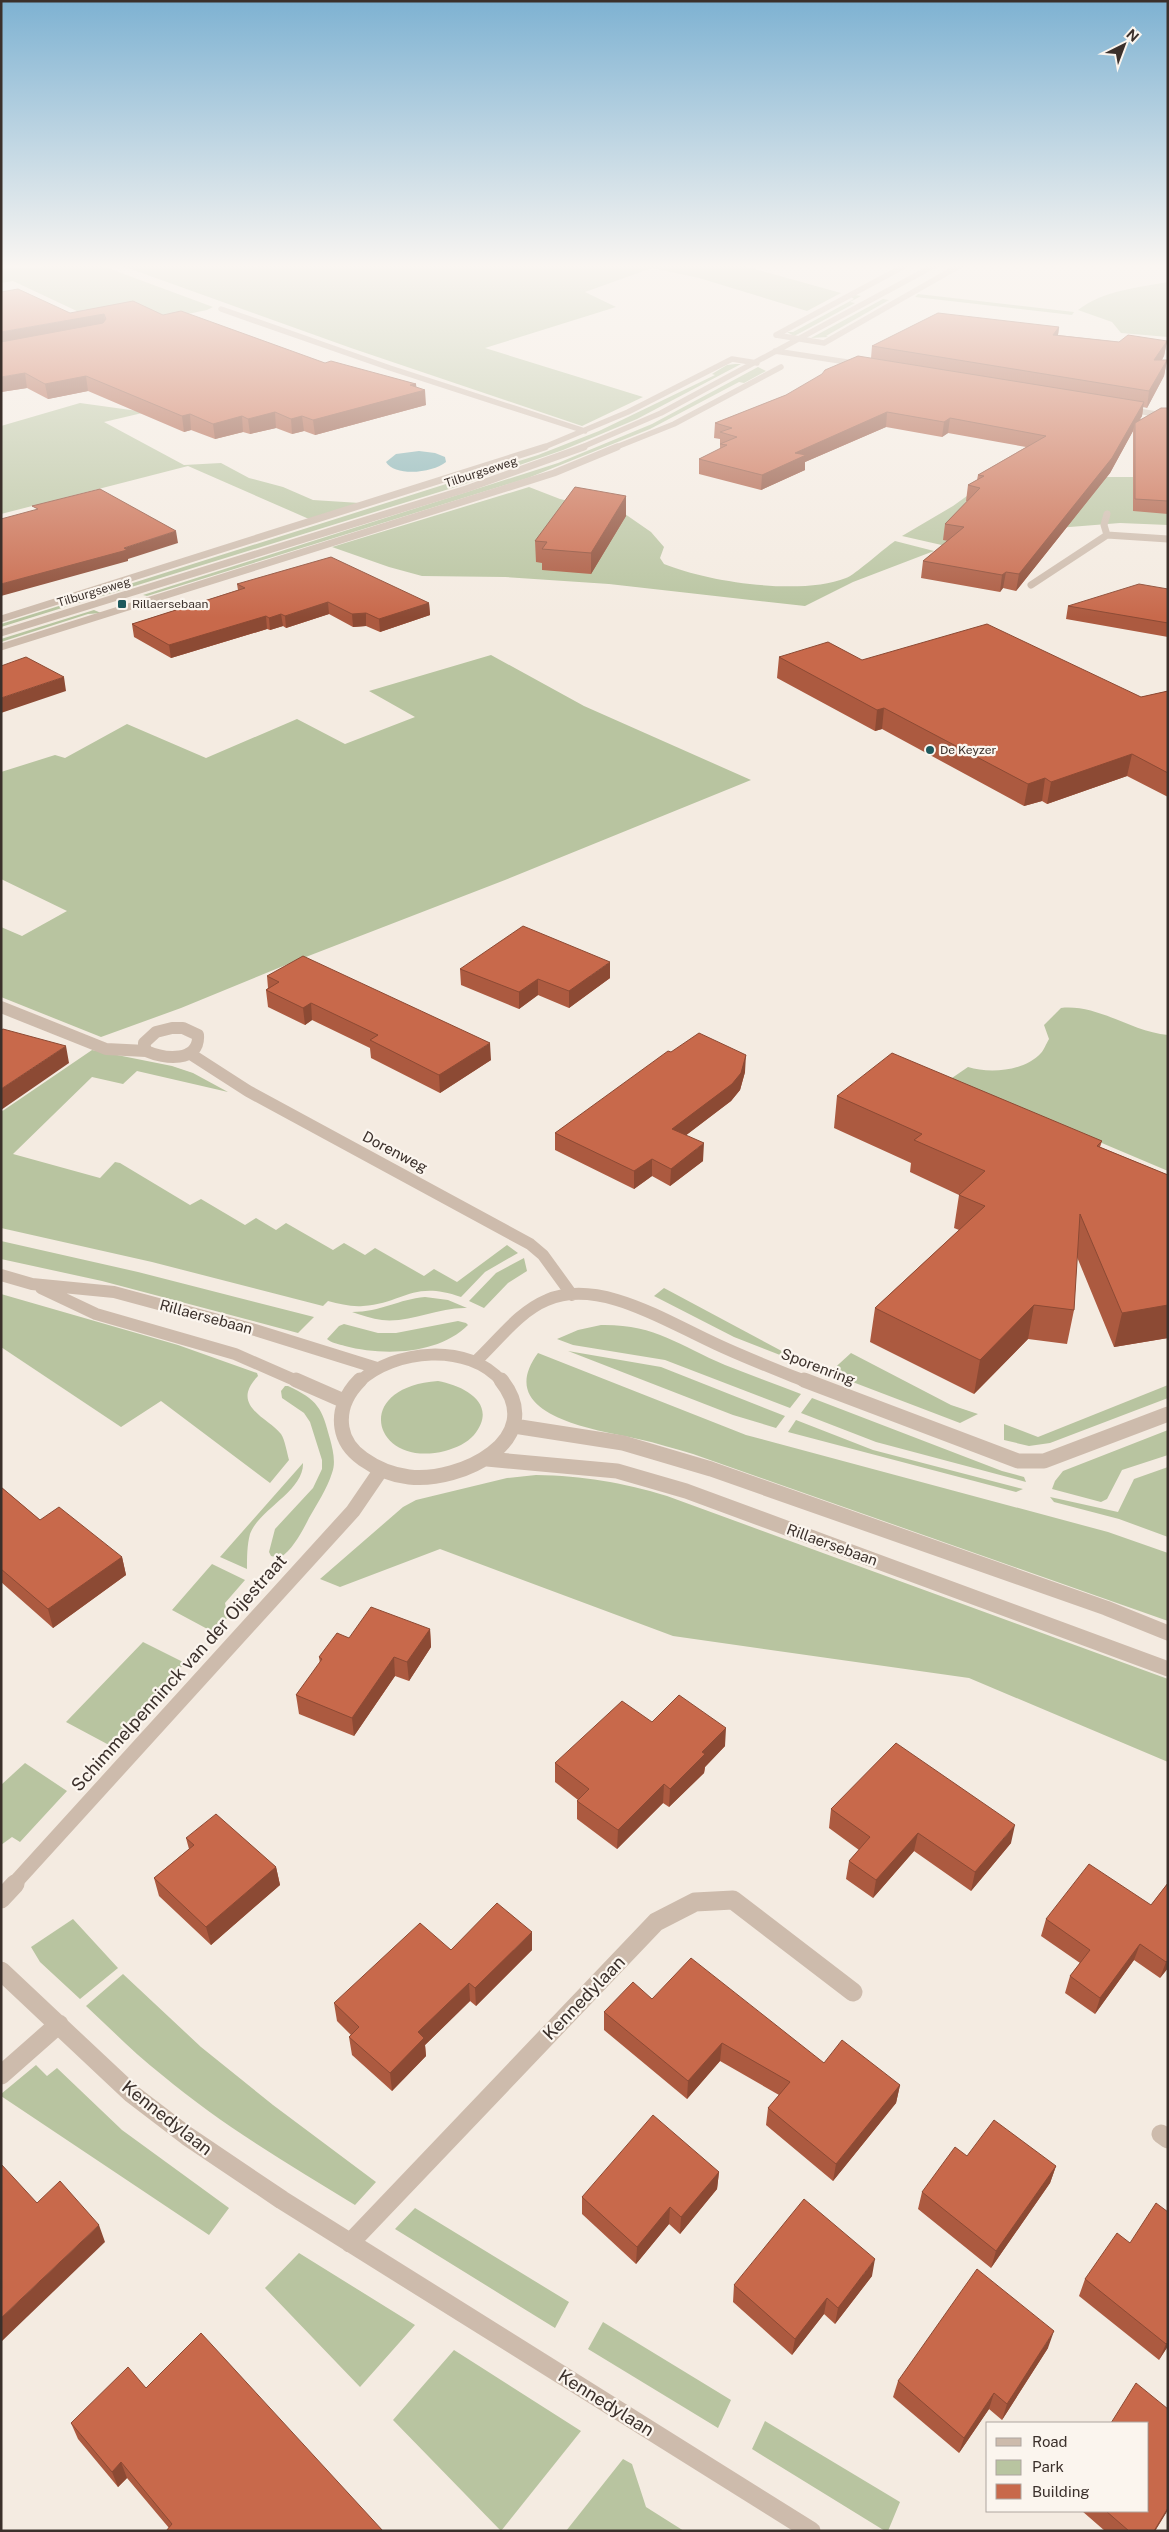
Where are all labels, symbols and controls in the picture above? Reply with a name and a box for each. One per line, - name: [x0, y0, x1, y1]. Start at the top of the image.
- north arrow: [1099, 20, 1149, 70]
- text: N: [1123, 26, 1142, 45]
- street label: Tilburgseweg: [443, 454, 519, 490]
- street label: Tilburgseweg: [56, 574, 132, 610]
- place label: Rillaersebaan: [132, 597, 208, 611]
- marker: Rillaersebaan: [116, 598, 128, 610]
- place label: De Keyzer: [940, 743, 996, 757]
- marker: De Keyzer: [924, 744, 936, 756]
- street label: Dorenweg: [360, 1127, 431, 1176]
- street label: Rillaersebaan: [158, 1296, 254, 1337]
- street label: Sporenring: [779, 1345, 858, 1388]
- street label: Rillaersebaan: [784, 1520, 880, 1569]
- street label: Schimmelpenninck van der Oijestraat: [67, 1550, 291, 1795]
- street label: Kennedylaan: [538, 1951, 629, 2044]
- street label: Kennedylaan: [118, 2076, 217, 2159]
- street label: Kennedylaan: [555, 2365, 658, 2440]
- legend: [986, 2422, 1149, 2512]
- text: Road: [1032, 2433, 1068, 2450]
- text: Park: [1032, 2458, 1064, 2475]
- text: Building: [1032, 2483, 1090, 2500]

